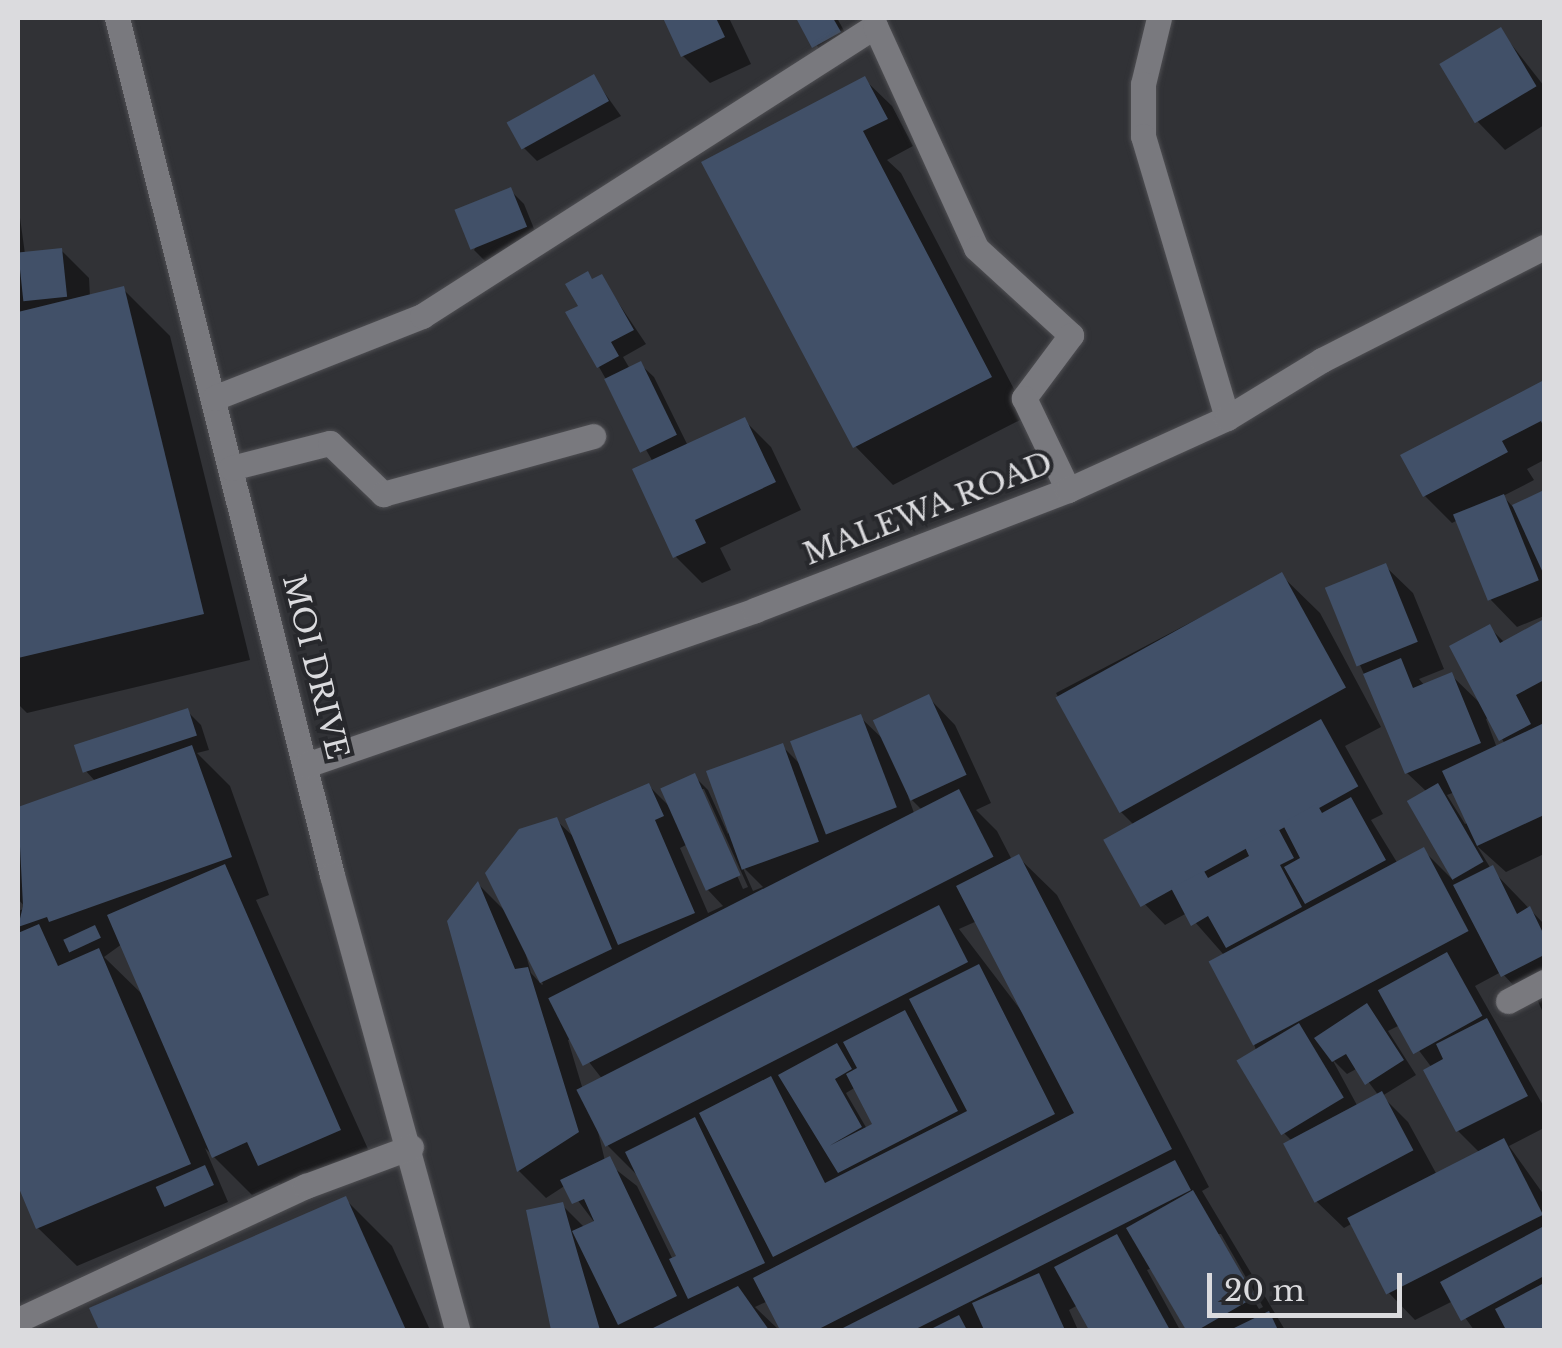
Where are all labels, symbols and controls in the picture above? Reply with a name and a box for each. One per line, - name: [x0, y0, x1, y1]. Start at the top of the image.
- street label: MALEWA ROAD: [798, 445, 1058, 573]
- street label: MOI DRIVE: [275, 571, 355, 763]
- scale bar: [1212, 1253, 1407, 1315]
- text: 20 m: [1224, 1272, 1305, 1309]

